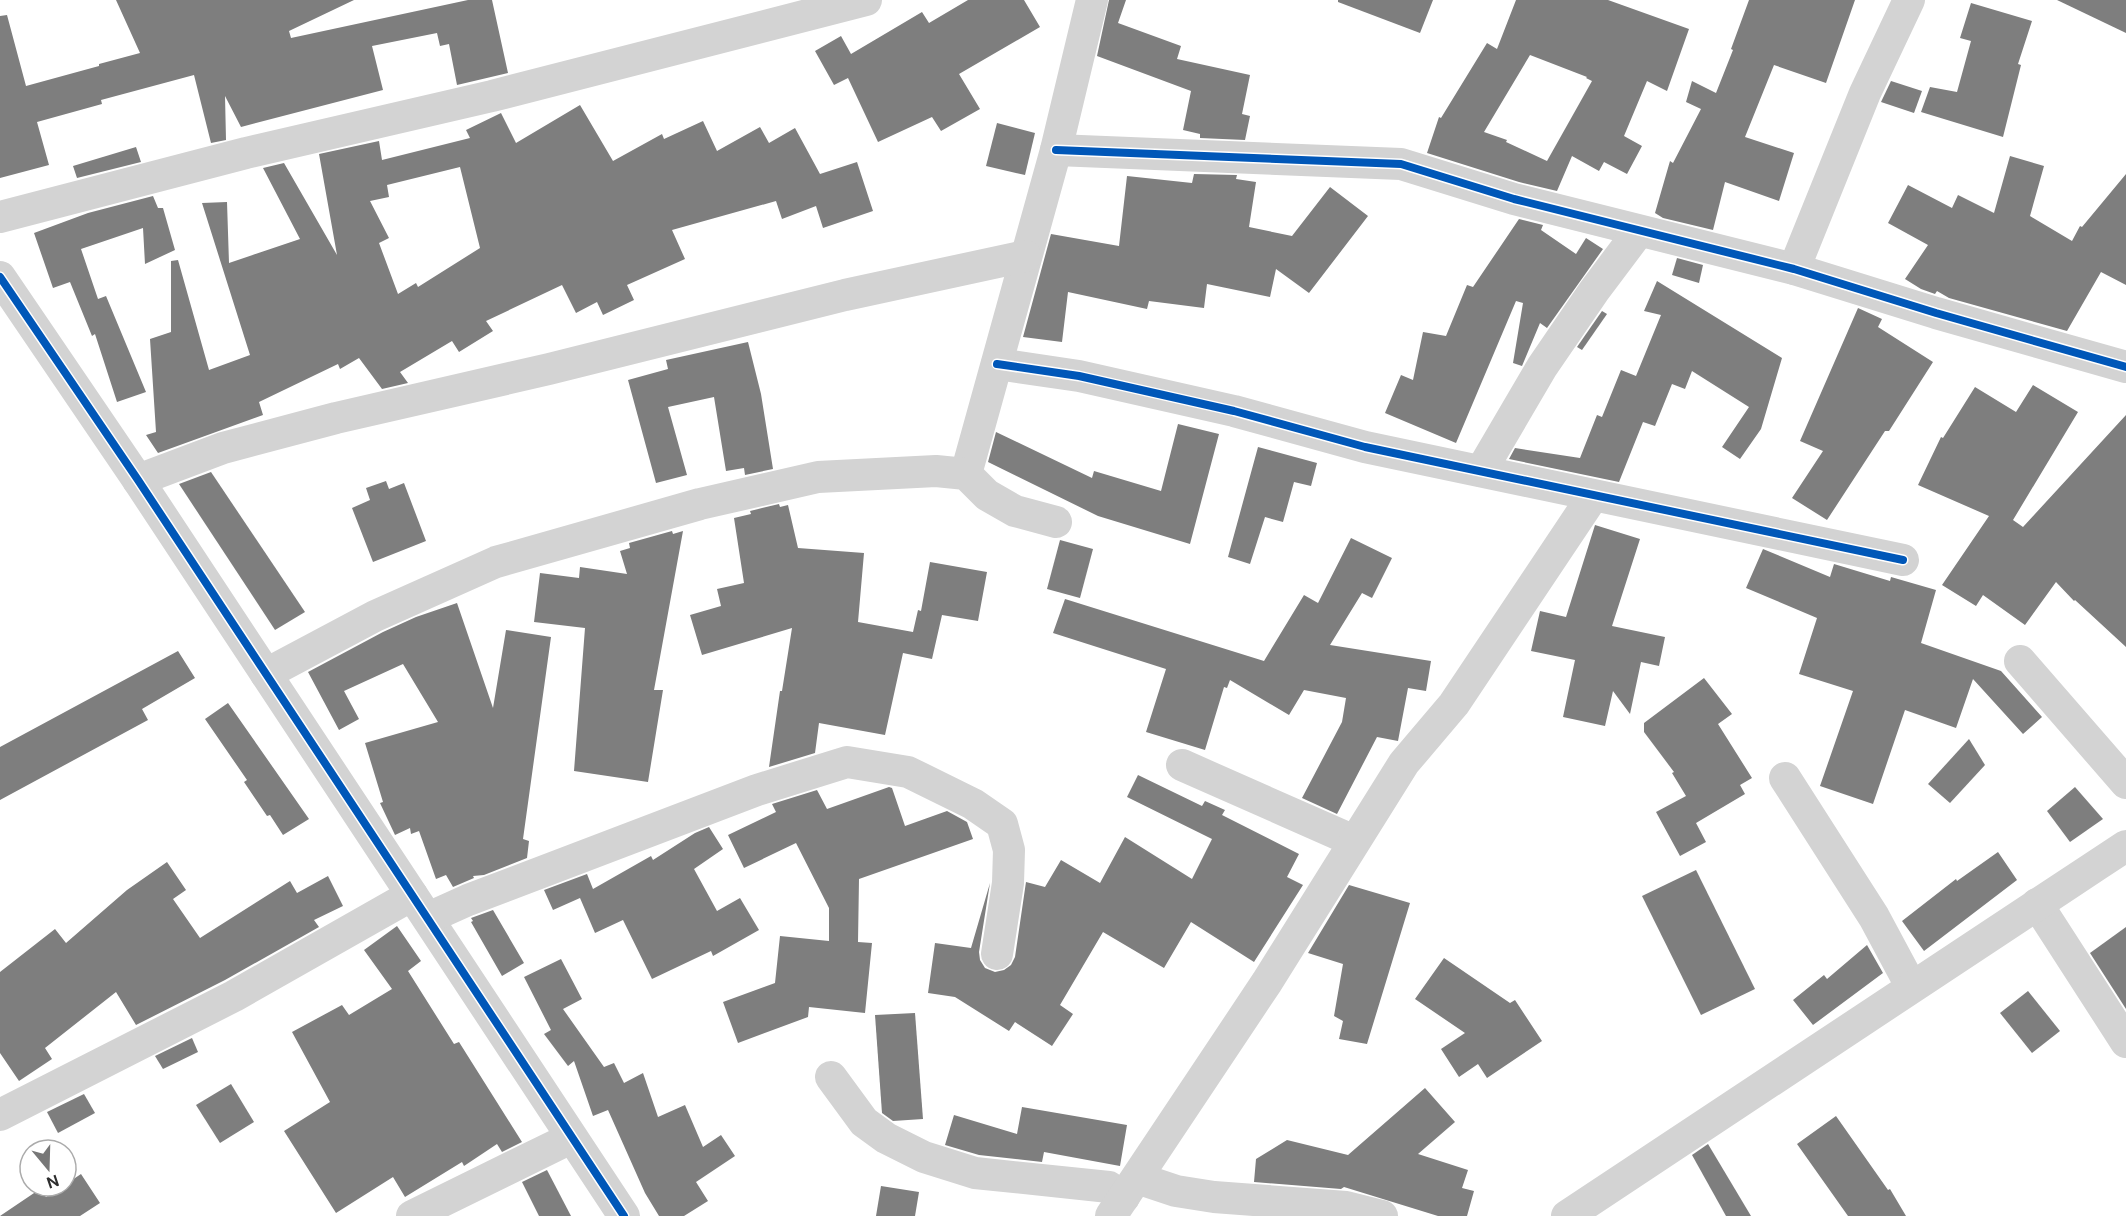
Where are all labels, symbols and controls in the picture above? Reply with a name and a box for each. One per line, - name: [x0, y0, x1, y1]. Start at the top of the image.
- north arrow: [18, 1138, 78, 1198]
- text: N: [44, 1170, 62, 1194]

